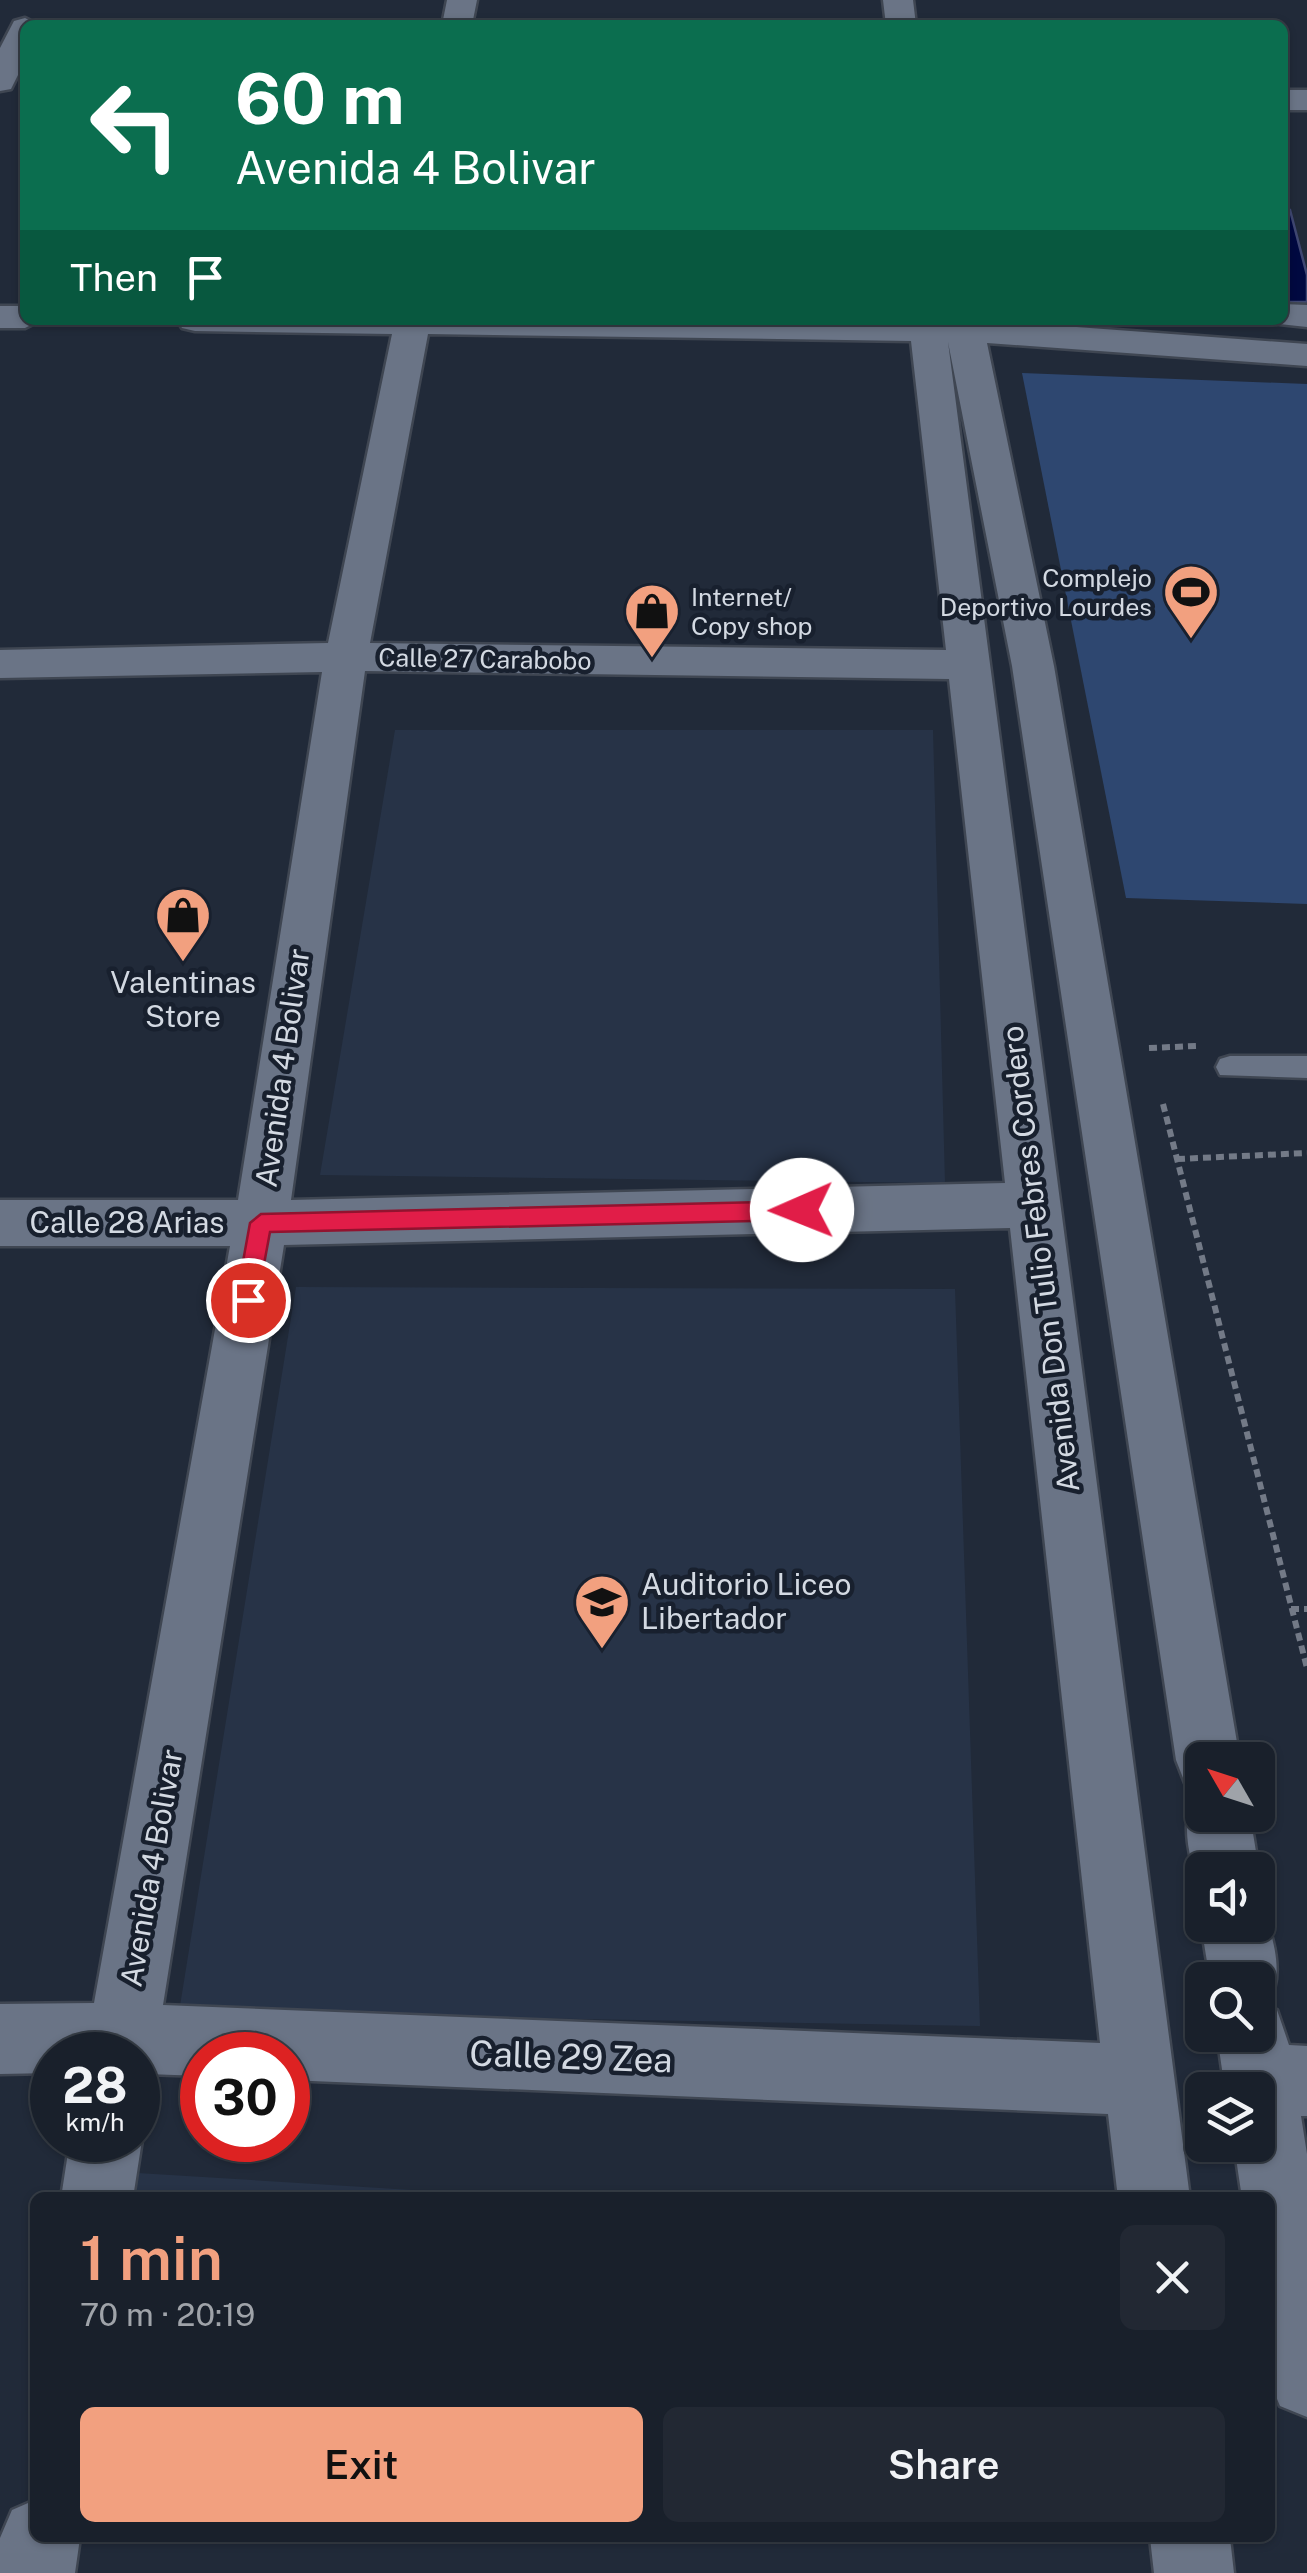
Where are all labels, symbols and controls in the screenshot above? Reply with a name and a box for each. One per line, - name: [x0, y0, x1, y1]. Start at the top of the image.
- text: 60 m: [235, 57, 405, 140]
- icon: left: [70, 60, 200, 190]
- text: Avenida 4 Bolivar: [235, 141, 596, 194]
- icon: arrive: [178, 250, 233, 305]
- text: Then: [70, 255, 158, 300]
- sports icon: Complejo Deportivo Lourdes: [1161, 562, 1221, 641]
- place label: Complejo Deportivo Lourdes: [940, 563, 1152, 622]
- shop icon: Internet/ Copy shop: [622, 581, 682, 660]
- place label: Internet/ Copy shop: [691, 582, 812, 641]
- street label: Calle 27 Carabobo: [378, 642, 592, 676]
- shop icon: Valentinas Store: [153, 885, 213, 964]
- street label: Avenida 4 Bolivar: [247, 946, 317, 1190]
- place label: Valentinas Store: [110, 964, 256, 1034]
- street label: Avenida Don Tulio Febres Cordero: [994, 1024, 1086, 1494]
- position arrow: [750, 1158, 854, 1262]
- street label: Calle 28 Arias: [30, 1204, 224, 1240]
- pin: [206, 1258, 291, 1343]
- icon: arrive: [221, 1273, 276, 1328]
- place label: Auditorio Liceo Libertador: [641, 1566, 851, 1636]
- school or university icon: Auditorio Liceo Libertador: [572, 1572, 632, 1651]
- north arrow: [1185, 1742, 1275, 1832]
- map controls: [1185, 1742, 1275, 2162]
- street label: Avenida 4 Bolivar: [112, 1746, 190, 1989]
- button: sound: [1185, 1852, 1275, 1942]
- button: search: [1185, 1962, 1275, 2052]
- speed limit sign: 30: [180, 2032, 310, 2162]
- street label: Calle 29 Zea: [469, 2032, 673, 2081]
- text: 28: [62, 2055, 128, 2114]
- button: layers: [1185, 2072, 1275, 2162]
- text: km/h: [66, 2107, 124, 2137]
- text: 1 min: [80, 2223, 223, 2294]
- button: close: [1120, 2225, 1225, 2330]
- text: 70 m · 20:19: [80, 2296, 255, 2333]
- button: Exit: [80, 2407, 643, 2522]
- button: Share: [663, 2407, 1225, 2522]

